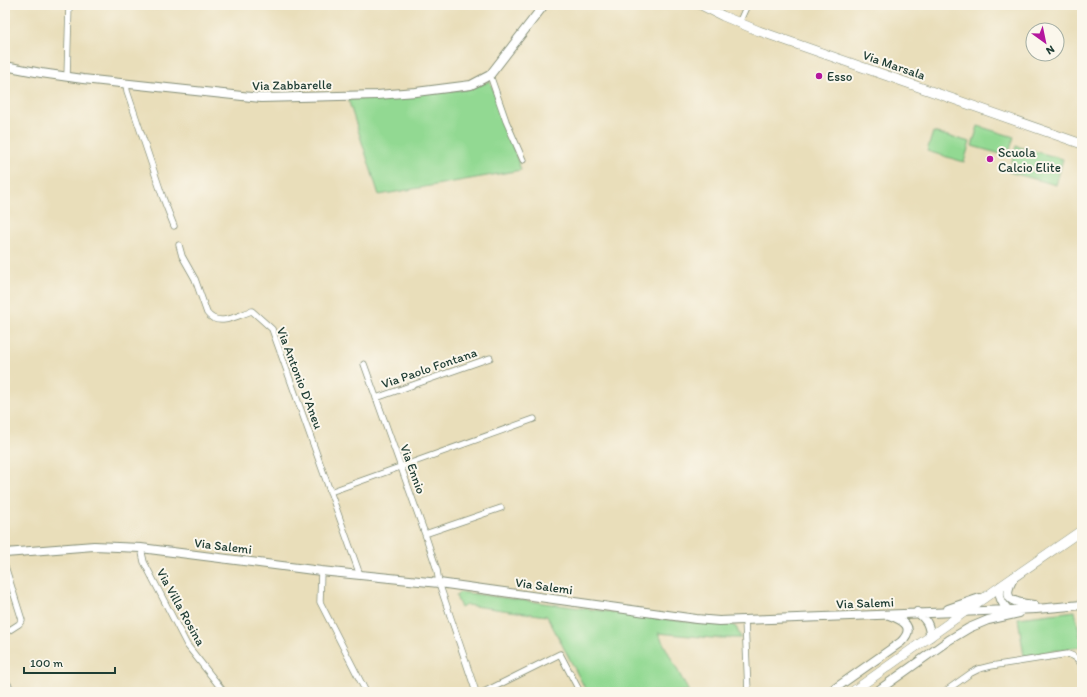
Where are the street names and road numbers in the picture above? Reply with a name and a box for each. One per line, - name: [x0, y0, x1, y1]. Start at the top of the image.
- street label: Via Marsala: [861, 47, 928, 83]
- street label: Via Zabbarelle: [252, 77, 332, 93]
- street label: Via Antonio D'Aneu: [274, 325, 326, 431]
- street label: Via Paolo Fontana: [379, 344, 479, 391]
- street label: Via Ennio: [397, 442, 429, 496]
- street label: Via Salemi: [193, 535, 253, 557]
- street label: Via Villa Rosina: [154, 566, 209, 649]
- street label: Via Salemi: [514, 575, 574, 597]
- street label: Via Salemi: [836, 594, 894, 612]

